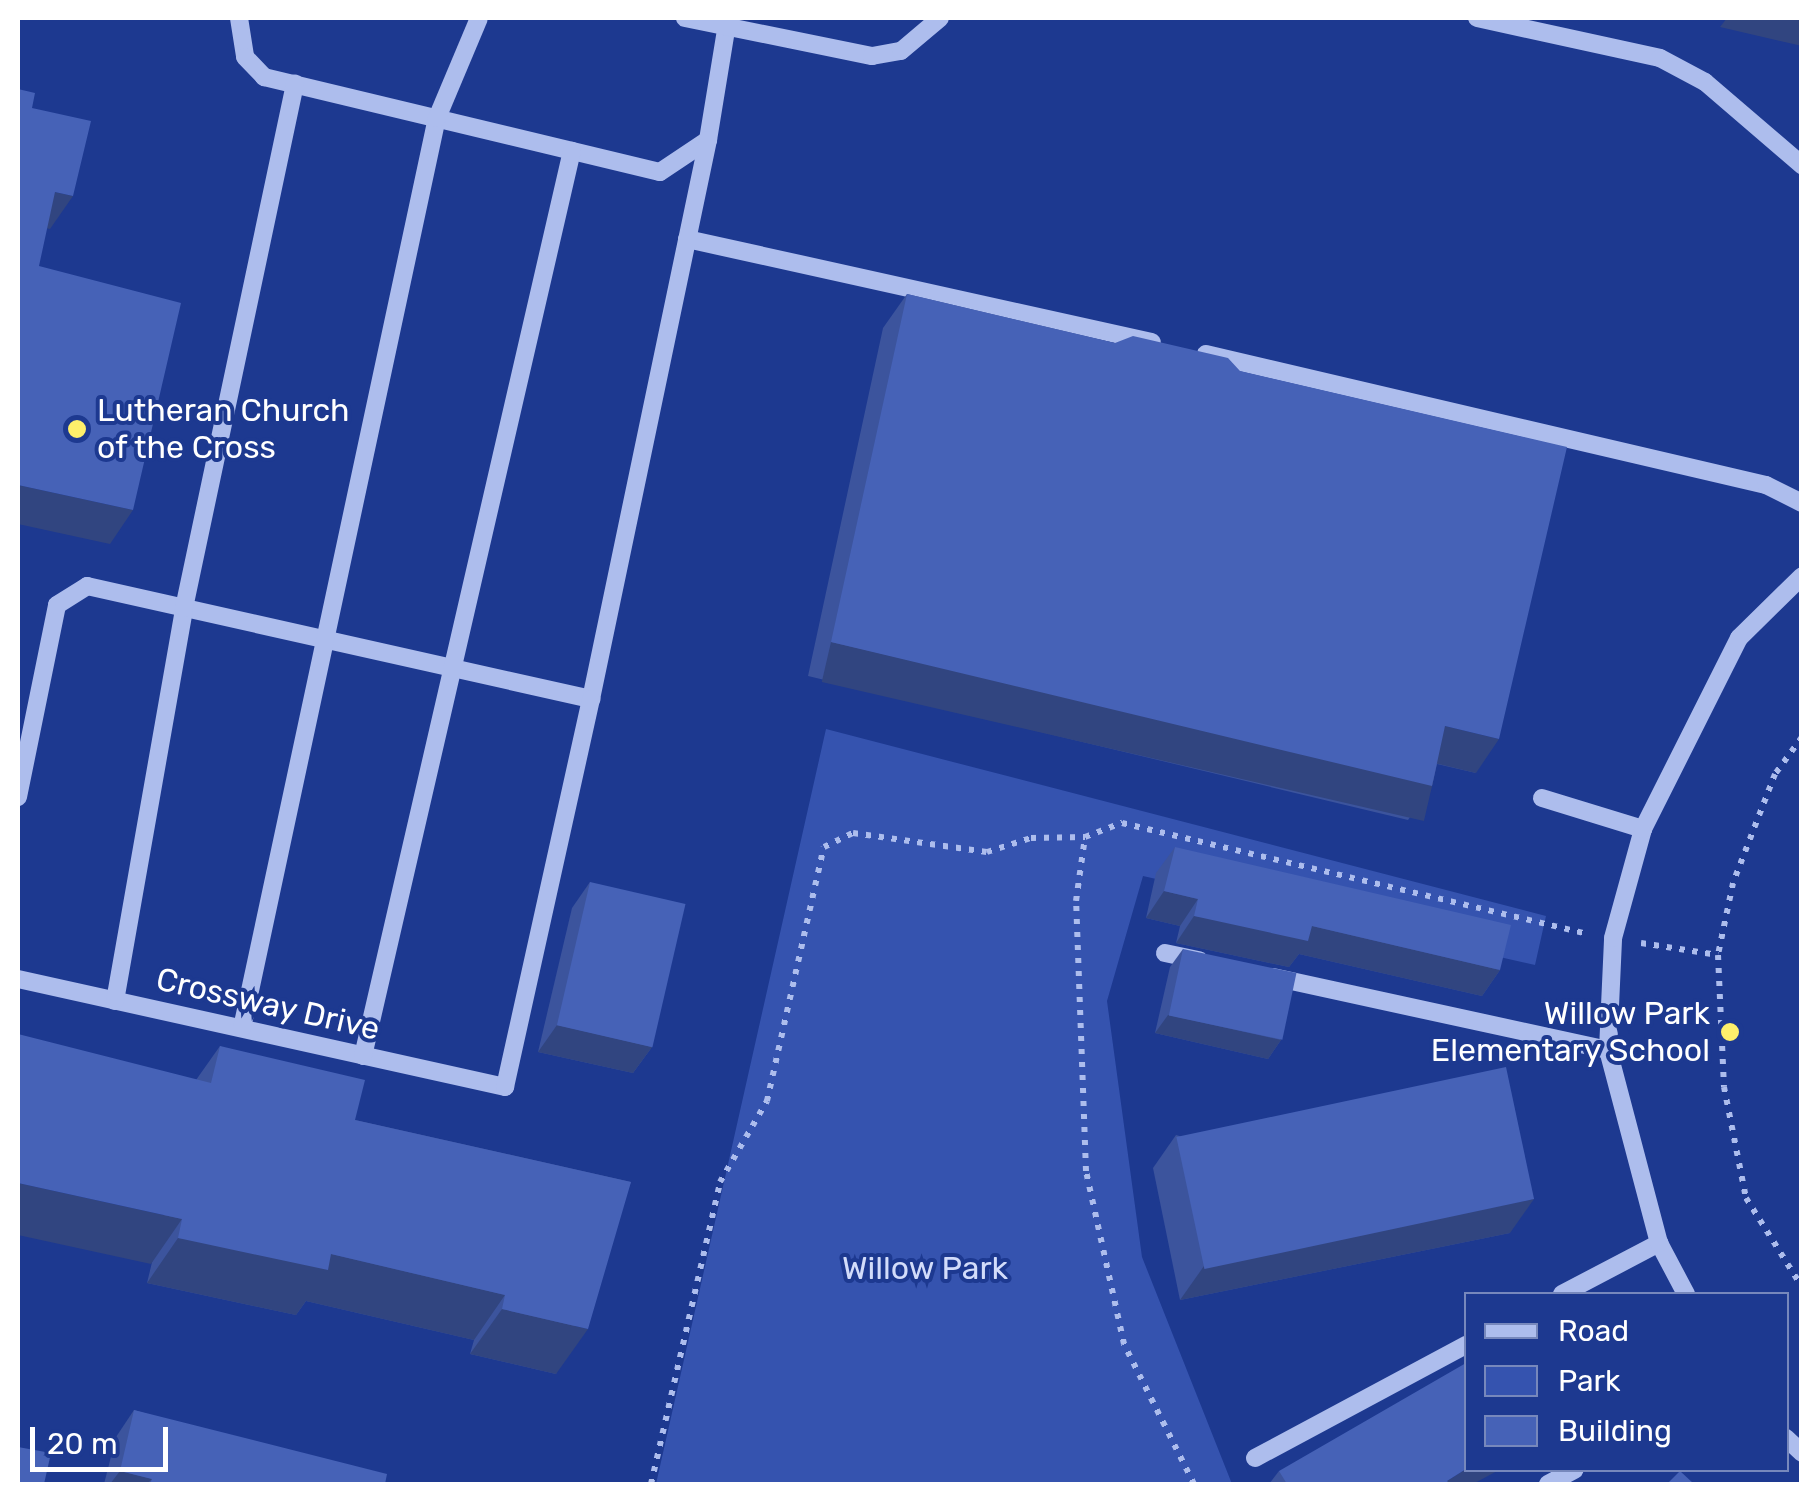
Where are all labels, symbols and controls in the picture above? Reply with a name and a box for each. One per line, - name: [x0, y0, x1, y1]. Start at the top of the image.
- place label: Lutheran Church of the Cross: [97, 392, 350, 467]
- marker: Lutheran Church of the Cross: [66, 418, 88, 440]
- street label: Crossway Drive: [152, 960, 384, 1048]
- place label: Willow Park Elementary School: [1430, 995, 1710, 1070]
- marker: Willow Park Elementary School: [1719, 1021, 1741, 1043]
- park label: Willow Park: [842, 1249, 1008, 1287]
- legend: [1464, 1292, 1789, 1472]
- text: Road: [1558, 1313, 1629, 1349]
- text: Park: [1558, 1363, 1620, 1399]
- scale bar: [35, 1407, 172, 1469]
- text: Building: [1558, 1413, 1672, 1449]
- text: 20 m: [47, 1426, 118, 1462]

